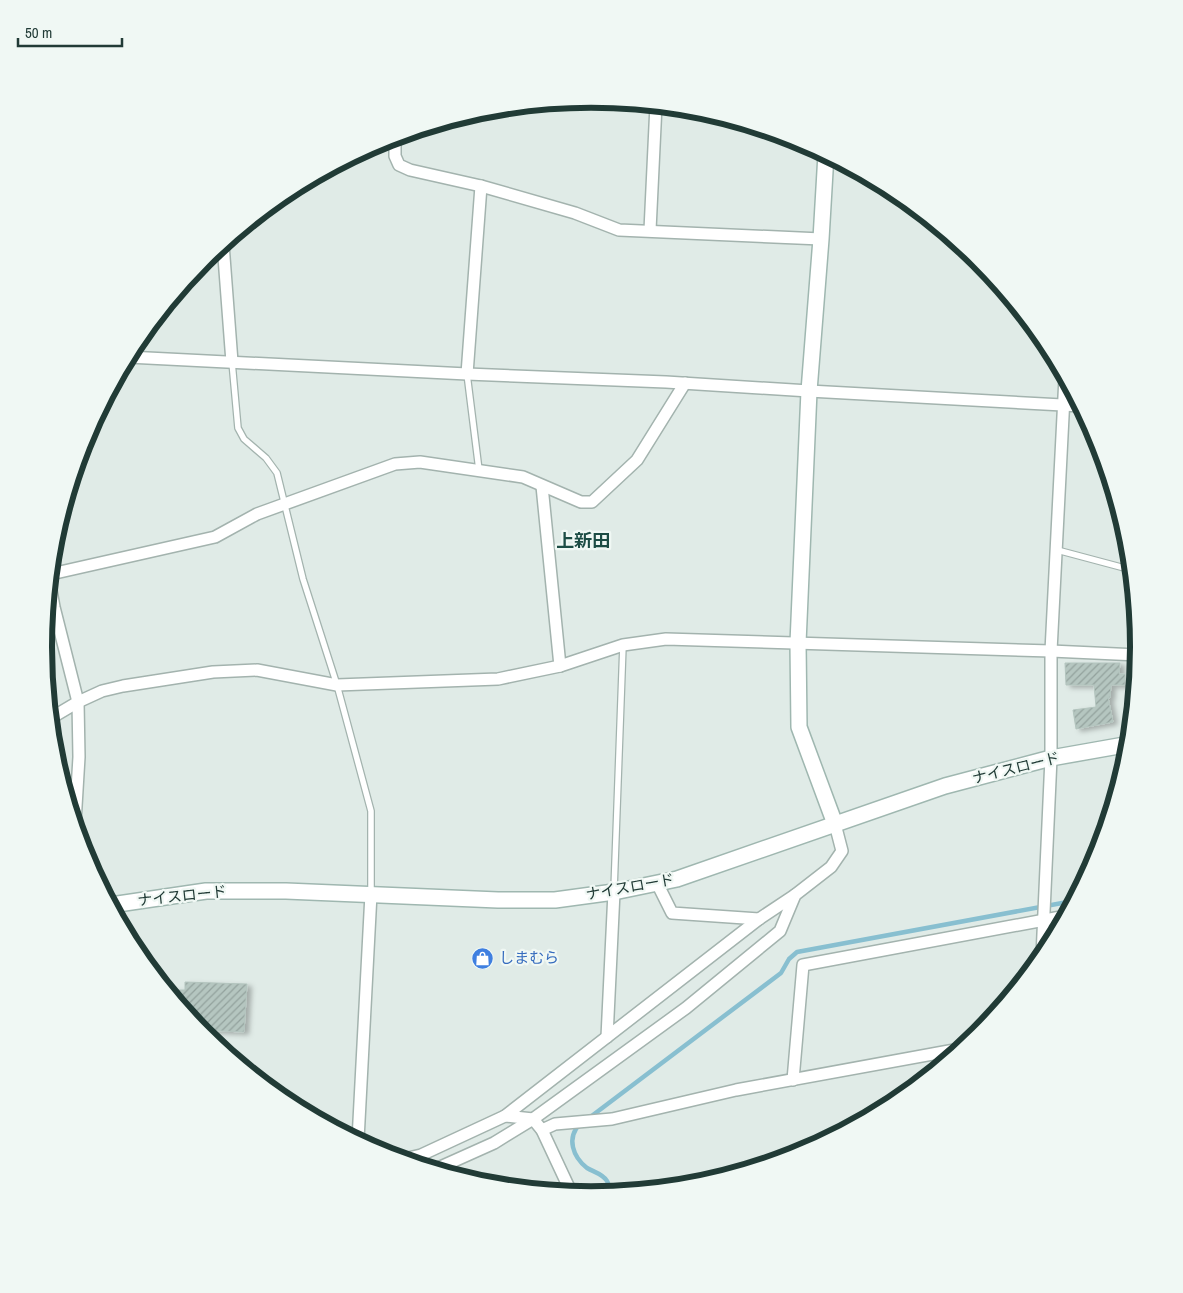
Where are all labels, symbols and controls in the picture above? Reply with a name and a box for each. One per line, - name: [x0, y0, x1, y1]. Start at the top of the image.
- scale bar: [18, 15, 121, 47]
- text: 50 m: [25, 22, 52, 43]
- district label: 上新田: [556, 528, 610, 553]
- street label: ナイスロード: [970, 746, 1062, 789]
- street label: ナイスロード: [584, 868, 676, 905]
- street label: ナイスロード: [136, 880, 228, 911]
- shop icon: しまむら: [471, 946, 495, 970]
- place label: しまむら: [499, 947, 559, 968]

